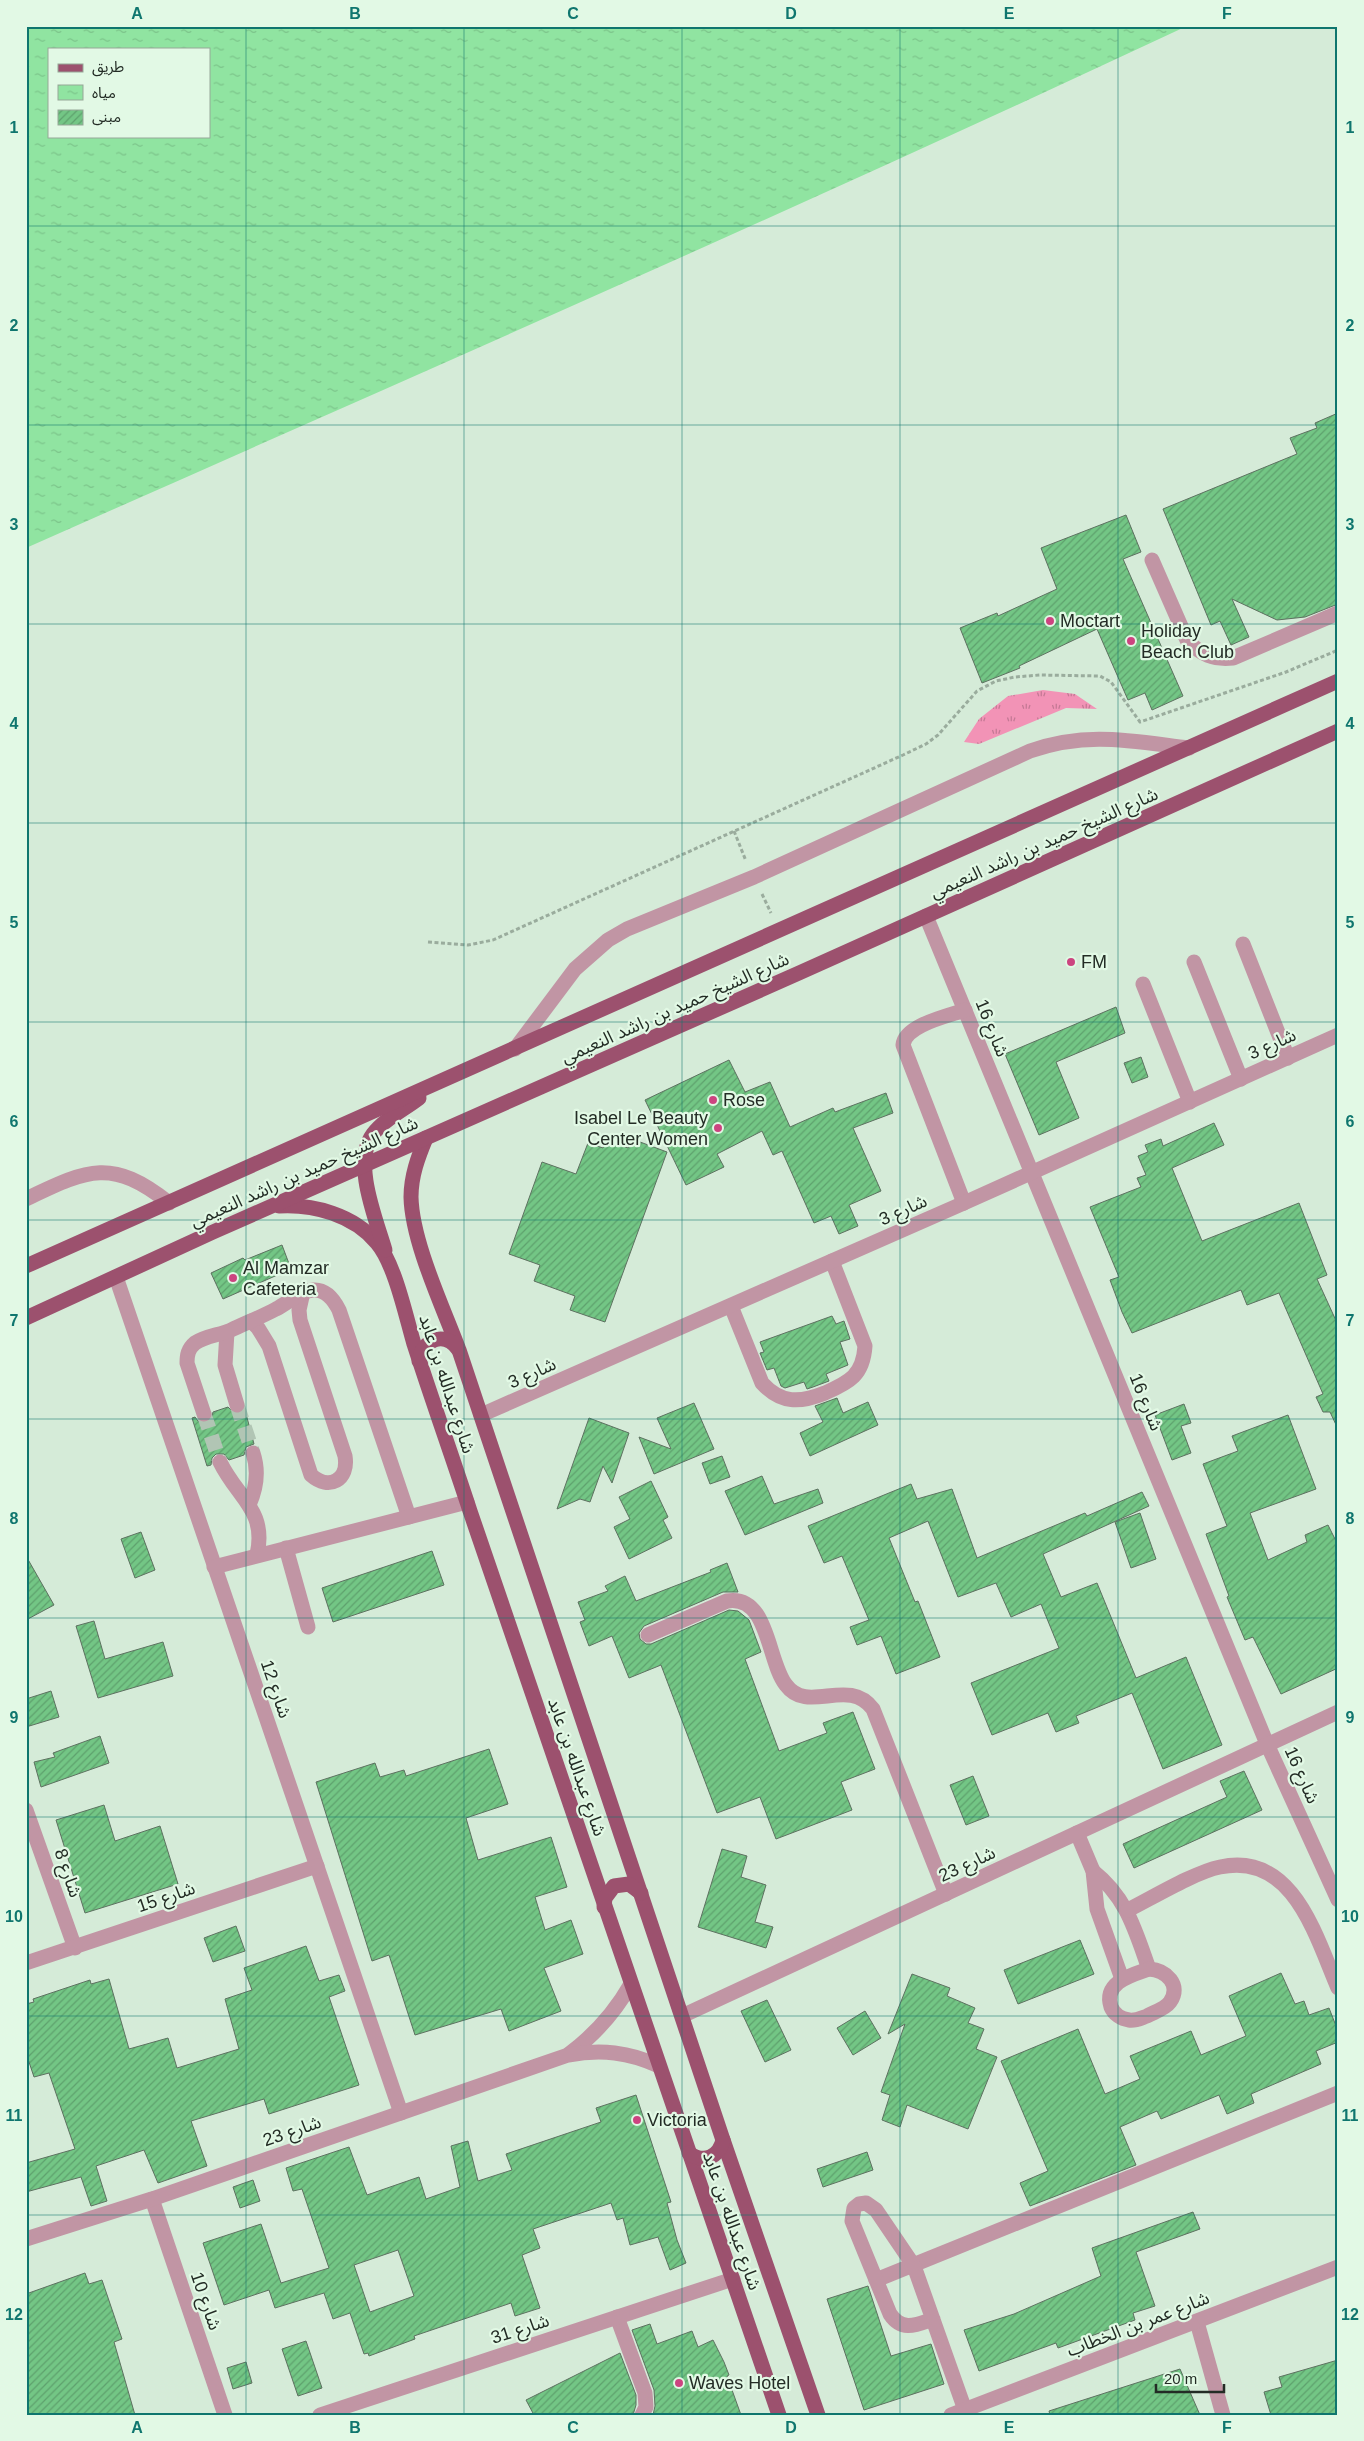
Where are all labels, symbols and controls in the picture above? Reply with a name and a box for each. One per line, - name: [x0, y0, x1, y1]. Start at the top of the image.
- text: A: [131, 5, 143, 22]
- text: B: [349, 5, 361, 22]
- text: C: [567, 5, 579, 22]
- text: D: [785, 5, 797, 22]
- text: E: [1004, 5, 1015, 22]
- text: F: [1222, 5, 1232, 22]
- legend: [48, 48, 210, 138]
- text: طريق: [92, 58, 124, 77]
- text: مياه: [92, 84, 116, 101]
- text: مبنى: [92, 108, 121, 126]
- text: 1: [10, 119, 19, 136]
- text: 1: [1346, 119, 1355, 136]
- text: 2: [10, 317, 19, 334]
- text: 2: [1346, 317, 1355, 334]
- text: 3: [10, 516, 19, 533]
- text: 3: [1346, 516, 1355, 533]
- place label: Moctart: [1060, 611, 1120, 631]
- marker: Moctart: [1044, 615, 1056, 627]
- place label: Holiday Beach Club: [1141, 621, 1234, 662]
- marker: Holiday Beach Club: [1125, 635, 1137, 647]
- text: 4: [10, 715, 19, 732]
- text: 4: [1346, 715, 1355, 732]
- street label: شارع الشيخ حميد بن راشد النعيمي: [927, 784, 1163, 906]
- text: 5: [10, 914, 19, 931]
- text: 5: [1346, 914, 1355, 931]
- street label: شارع الشيخ حميد بن راشد النعيمي: [558, 949, 794, 1071]
- place label: FM: [1081, 952, 1107, 972]
- marker: FM: [1065, 956, 1077, 968]
- street label: شارع 16: [968, 996, 1013, 1061]
- street label: شارع 3: [1245, 1025, 1301, 1067]
- place label: Rose: [723, 1090, 765, 1110]
- marker: Rose: [707, 1094, 719, 1106]
- place label: Isabel Le Beauty Center Women: [574, 1108, 708, 1149]
- text: 6: [10, 1113, 19, 1130]
- street label: شارع الشيخ حميد بن راشد النعيمي: [187, 1113, 423, 1235]
- text: 6: [1346, 1113, 1355, 1130]
- marker: Isabel Le Beauty Center Women: [712, 1122, 724, 1134]
- street label: شارع 3: [876, 1191, 932, 1233]
- place label: Al Mamzar Cafeteria: [243, 1258, 329, 1299]
- marker: Al Mamzar Cafeteria: [227, 1272, 239, 1284]
- text: 7: [10, 1312, 19, 1329]
- street label: شارع عبدالله بن عابد: [411, 1312, 479, 1457]
- text: 7: [1346, 1312, 1355, 1329]
- street label: شارع 3: [505, 1354, 561, 1396]
- street label: شارع 16: [1122, 1370, 1167, 1435]
- text: 8: [10, 1510, 19, 1527]
- text: 8: [1346, 1510, 1355, 1527]
- street label: شارع 12: [253, 1657, 295, 1722]
- street label: شارع عبدالله بن عابد: [540, 1695, 610, 1840]
- text: 9: [10, 1709, 19, 1726]
- text: 9: [1346, 1709, 1355, 1726]
- street label: شارع 16: [1277, 1743, 1323, 1808]
- street label: شارع 23: [936, 1842, 1000, 1889]
- street label: شارع 8: [47, 1846, 86, 1901]
- street label: شارع 15: [134, 1878, 199, 1920]
- text: 10: [5, 1908, 23, 1925]
- text: 10: [1341, 1908, 1359, 1925]
- text: 11: [6, 2107, 23, 2124]
- text: 11: [1342, 2107, 1359, 2124]
- place label: Victoria: [647, 2110, 708, 2130]
- street label: شارع 23: [260, 2112, 325, 2154]
- marker: Victoria: [631, 2114, 643, 2126]
- street label: شارع عبدالله بن عابد: [695, 2149, 765, 2294]
- street label: شارع 10: [183, 2269, 225, 2334]
- street label: شارع عمر بن الخطاب: [1064, 2288, 1213, 2364]
- text: 12: [5, 2306, 23, 2323]
- text: 12: [1341, 2306, 1359, 2323]
- street label: شارع 31: [488, 2310, 553, 2352]
- scale bar: [1156, 2361, 1224, 2393]
- text: 20 m: [1164, 2370, 1197, 2387]
- place label: Waves Hotel: [689, 2373, 790, 2393]
- marker: Waves Hotel: [673, 2377, 685, 2389]
- text: A: [131, 2419, 143, 2436]
- text: B: [349, 2419, 361, 2436]
- text: C: [567, 2419, 579, 2436]
- text: D: [785, 2419, 797, 2436]
- text: E: [1004, 2419, 1015, 2436]
- text: F: [1222, 2419, 1232, 2436]

